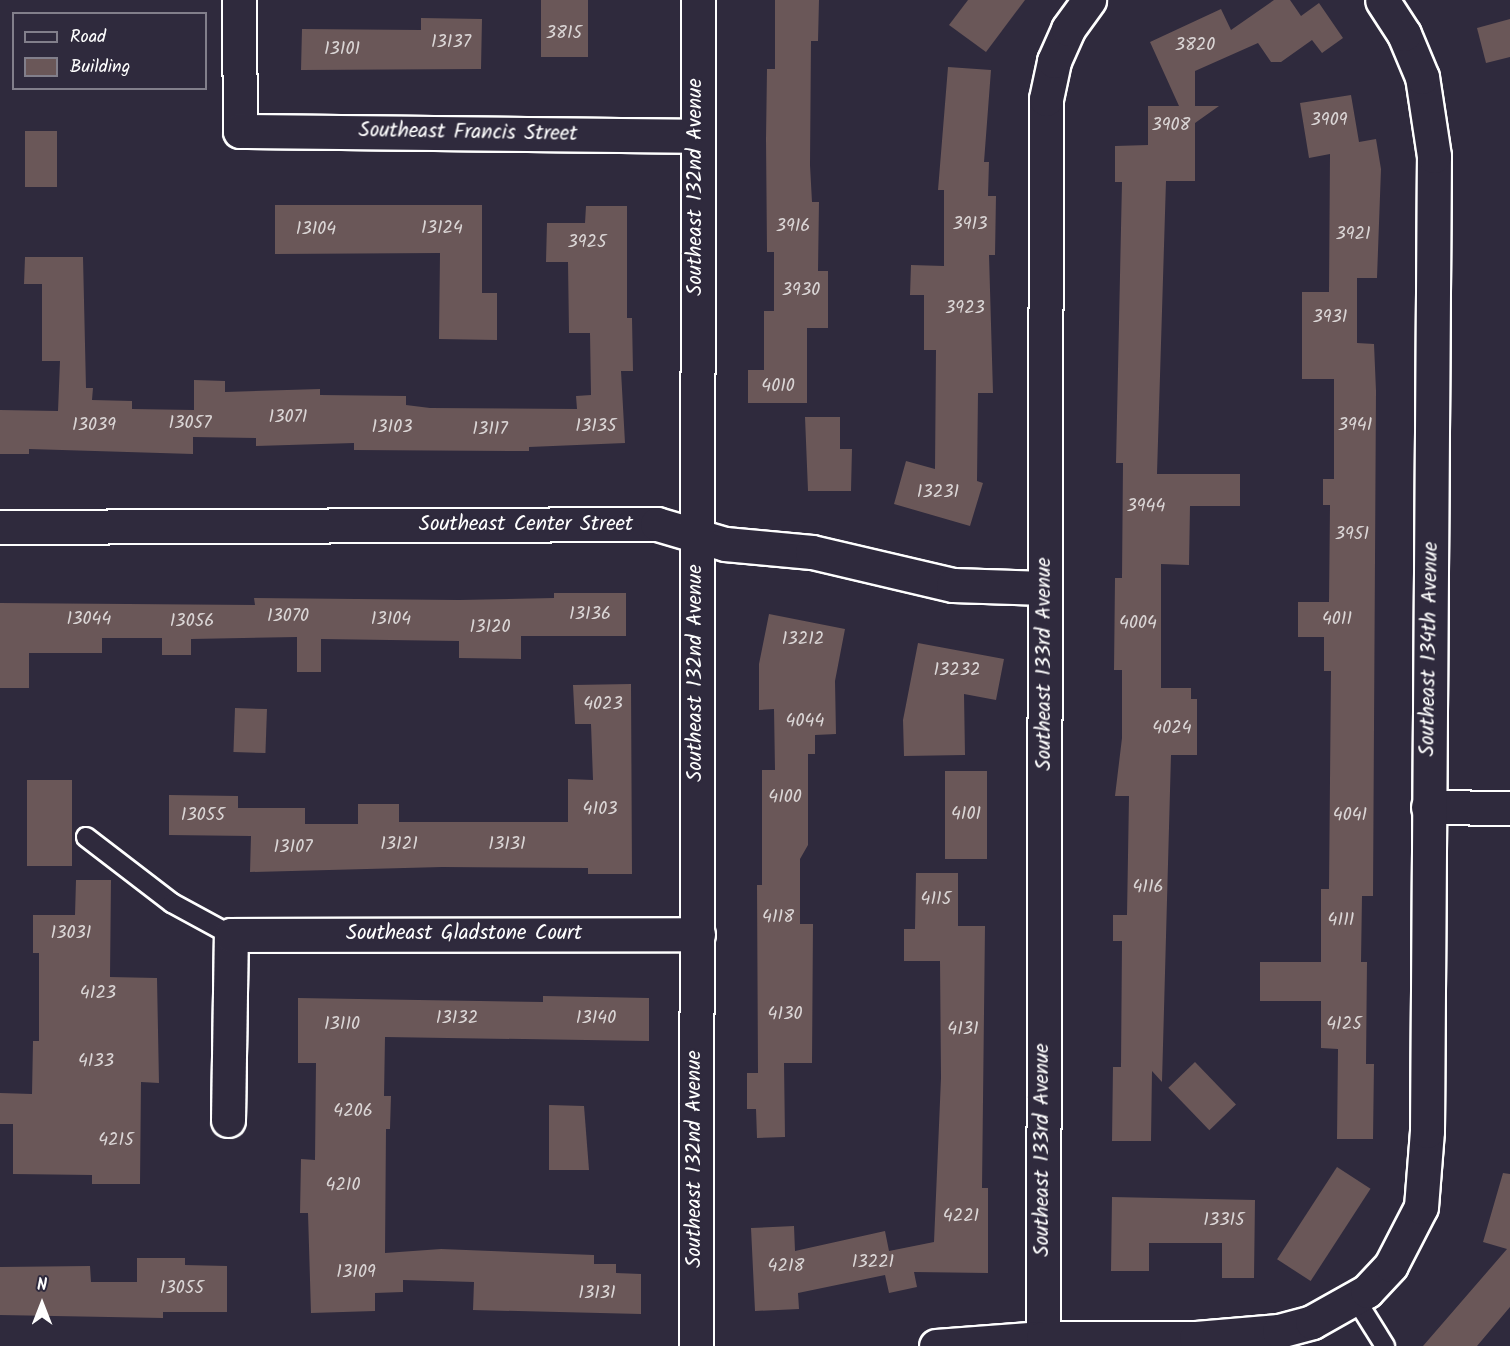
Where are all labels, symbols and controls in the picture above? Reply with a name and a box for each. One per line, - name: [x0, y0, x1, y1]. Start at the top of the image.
- legend: [12, 12, 207, 90]
- text: Road: [70, 23, 106, 52]
- house number: 3815: [546, 23, 582, 45]
- house number: 13137: [431, 32, 471, 54]
- house number: 3820: [1175, 35, 1215, 57]
- house number: 13101: [324, 39, 360, 61]
- text: Building: [70, 53, 130, 82]
- street label: Southeast 132nd Avenue: [683, 78, 709, 296]
- house number: 3909: [1311, 110, 1347, 132]
- house number: 3908: [1152, 115, 1190, 137]
- street label: Southeast Francis Street: [358, 118, 578, 148]
- house number: 3913: [953, 214, 987, 236]
- house number: 3916: [776, 216, 810, 238]
- house number: 13124: [421, 218, 463, 240]
- house number: 13104: [296, 219, 336, 241]
- house number: 3921: [1335, 224, 1371, 246]
- house number: 3925: [567, 232, 607, 254]
- house number: 3930: [782, 280, 820, 302]
- house number: 3923: [945, 298, 985, 320]
- house number: 3931: [1313, 307, 1347, 329]
- house number: 4010: [761, 376, 795, 398]
- house number: 13071: [269, 407, 307, 429]
- house number: 13057: [169, 413, 211, 435]
- house number: 13039: [72, 415, 116, 437]
- house number: 3941: [1338, 415, 1372, 437]
- house number: 13135: [575, 416, 617, 438]
- house number: 13103: [372, 417, 412, 439]
- house number: 13117: [472, 419, 508, 441]
- house number: 13231: [917, 482, 959, 504]
- house number: 3944: [1127, 496, 1165, 518]
- street label: Southeast Center Street: [419, 512, 633, 538]
- house number: 3951: [1335, 524, 1369, 546]
- street label: Southeast 134th Avenue: [1416, 541, 1444, 757]
- street label: Southeast 133rd Avenue: [1032, 557, 1058, 771]
- street label: Southeast 132nd Avenue: [683, 564, 709, 782]
- house number: 13136: [569, 604, 611, 626]
- house number: 13070: [267, 606, 309, 628]
- house number: 13044: [67, 609, 111, 631]
- house number: 13104: [371, 609, 411, 631]
- house number: 4011: [1322, 609, 1352, 631]
- house number: 13056: [170, 611, 214, 633]
- house number: 4004: [1119, 613, 1157, 635]
- house number: 13120: [469, 617, 511, 639]
- house number: 13212: [782, 629, 824, 651]
- house number: 13232: [933, 660, 981, 682]
- house number: 4023: [583, 694, 623, 716]
- house number: 4044: [786, 711, 824, 733]
- house number: 4024: [1152, 718, 1192, 740]
- house number: 4100: [768, 787, 802, 809]
- house number: 4103: [583, 799, 617, 821]
- house number: 4101: [951, 804, 981, 826]
- house number: 13055: [181, 805, 225, 827]
- house number: 4041: [1333, 805, 1367, 827]
- house number: 13121: [380, 834, 418, 856]
- house number: 13131: [488, 834, 526, 856]
- house number: 13107: [274, 837, 312, 859]
- house number: 4116: [1132, 877, 1164, 899]
- house number: 4115: [921, 889, 951, 911]
- house number: 4118: [762, 907, 794, 929]
- house number: 4111: [1328, 910, 1354, 932]
- street label: Southeast Gladstone Court: [346, 921, 582, 947]
- house number: 13031: [51, 923, 91, 945]
- house number: 4123: [80, 983, 116, 1005]
- house number: 4130: [768, 1004, 802, 1026]
- house number: 13132: [436, 1008, 478, 1030]
- house number: 13140: [576, 1008, 616, 1030]
- house number: 13110: [324, 1014, 360, 1036]
- house number: 4125: [1326, 1014, 1362, 1036]
- house number: 4131: [947, 1019, 979, 1041]
- street label: Southeast 133rd Avenue: [1030, 1043, 1056, 1257]
- street label: Southeast 132nd Avenue: [682, 1050, 708, 1268]
- house number: 4133: [78, 1051, 114, 1073]
- house number: 4206: [333, 1101, 373, 1123]
- house number: 4215: [98, 1130, 134, 1152]
- house number: 4210: [325, 1175, 361, 1197]
- house number: 4221: [943, 1206, 979, 1228]
- house number: 13315: [1203, 1210, 1245, 1232]
- house number: 13221: [852, 1252, 894, 1274]
- house number: 4218: [768, 1256, 804, 1278]
- house number: 13109: [336, 1262, 376, 1284]
- text: N: [37, 1273, 47, 1298]
- north arrow: [12, 1274, 72, 1334]
- house number: 13055: [160, 1278, 204, 1300]
- house number: 13131: [578, 1283, 616, 1305]

